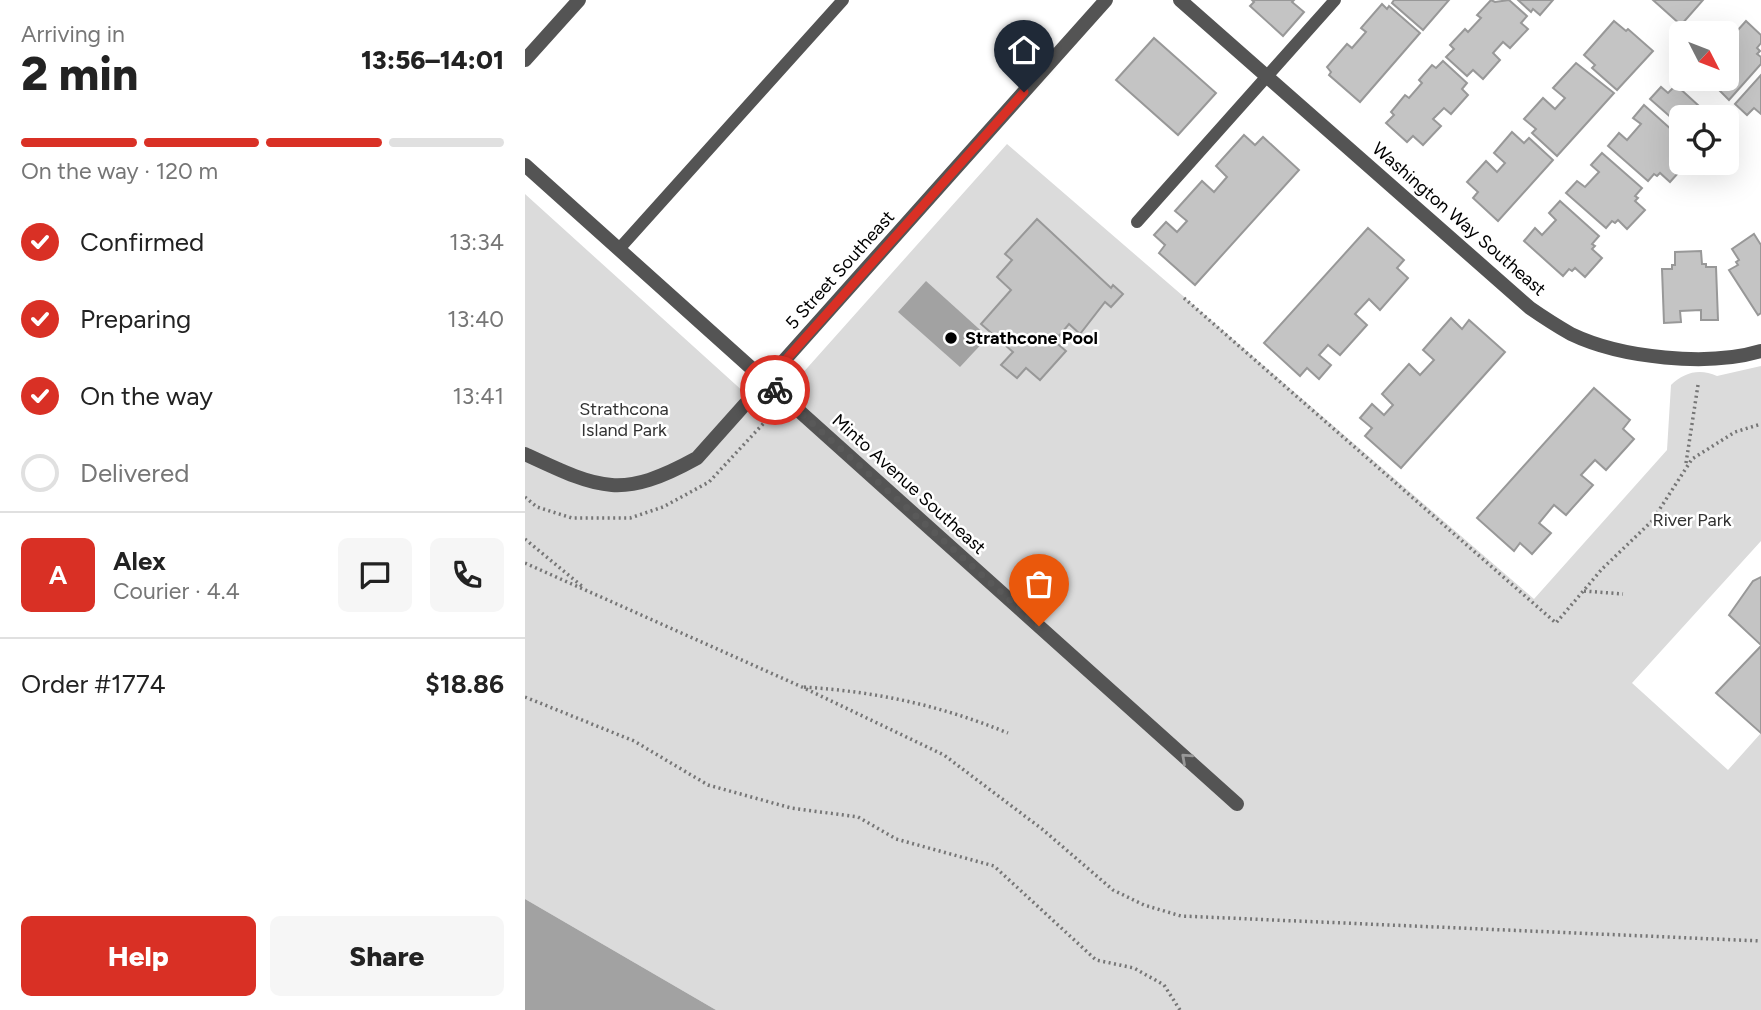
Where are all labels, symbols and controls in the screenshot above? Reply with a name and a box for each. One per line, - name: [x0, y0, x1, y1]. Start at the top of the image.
- text: Arriving in: [21, 20, 125, 48]
- pin: [994, 20, 1054, 92]
- north arrow: [1669, 21, 1739, 91]
- map controls: [1669, 21, 1739, 175]
- icon: home: [1005, 31, 1043, 69]
- text: 13:56–14:01: [361, 44, 504, 76]
- text: 2 min: [21, 46, 138, 102]
- button: locate: [1669, 105, 1739, 175]
- street label: Washington Way Southeast: [1368, 138, 1550, 300]
- text: On the way · 120 m: [21, 157, 218, 185]
- street label: 5 Street Southeast: [781, 206, 899, 334]
- icon: check: [21, 223, 59, 261]
- text: Confirmed: [80, 226, 204, 258]
- text: 13:34: [449, 228, 504, 256]
- icon: check: [21, 300, 59, 338]
- text: Preparing: [80, 303, 191, 335]
- text: 13:40: [447, 305, 504, 333]
- place label: Strathcone Pool: [965, 327, 1098, 349]
- marker: Strathcone Pool: [943, 330, 959, 346]
- courier: [740, 355, 810, 425]
- icon: bike: [756, 371, 794, 409]
- icon: check: [21, 377, 59, 415]
- text: On the way: [80, 380, 213, 412]
- text: 13:41: [452, 382, 504, 410]
- park label: Strathcona Island Park: [579, 398, 669, 441]
- street label: Minto Avenue Southeast: [828, 409, 990, 559]
- text: Delivered: [80, 457, 189, 489]
- park label: River Park: [1652, 509, 1732, 531]
- button: chat: [338, 538, 412, 612]
- button: phone: [430, 538, 504, 612]
- text: Alex: [113, 545, 166, 577]
- pin: [1009, 554, 1069, 626]
- text: A: [49, 559, 67, 591]
- icon: bag: [1020, 565, 1058, 603]
- text: Courier · 4.4: [113, 577, 240, 605]
- text: Order #1774: [21, 668, 166, 700]
- text: $18.86: [425, 668, 504, 700]
- one-way arrow: [1181, 754, 1194, 766]
- button: Help: [21, 916, 256, 996]
- button: Share: [270, 916, 504, 996]

